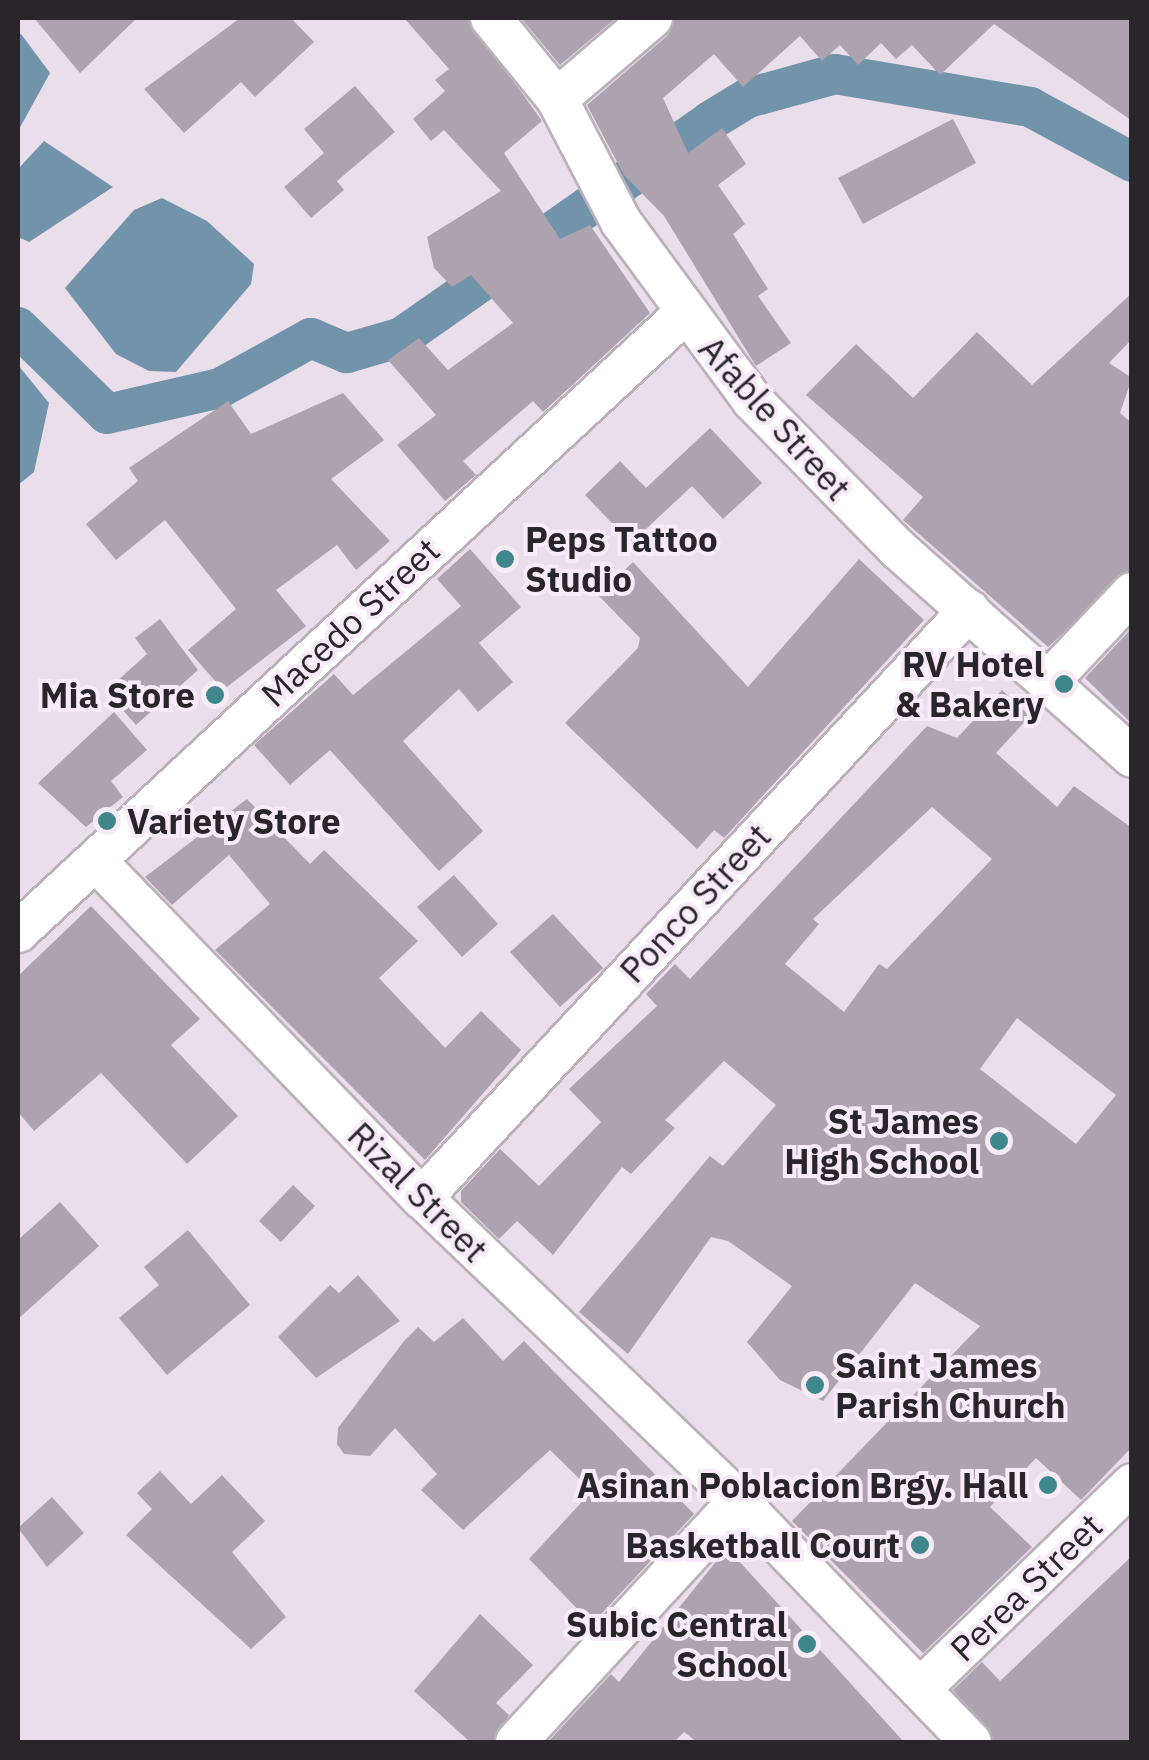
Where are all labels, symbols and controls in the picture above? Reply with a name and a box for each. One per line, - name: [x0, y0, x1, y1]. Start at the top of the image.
- street label: Afable Street: [691, 327, 859, 509]
- place label: Peps Tattoo Studio: [525, 518, 718, 600]
- street label: Macedo Street: [252, 529, 448, 715]
- marker: Peps Tattoo Studio: [494, 548, 516, 570]
- place label: RV Hotel & Bakery: [895, 643, 1044, 725]
- marker: RV Hotel & Bakery: [1053, 673, 1075, 695]
- place label: Mia Store: [40, 674, 195, 716]
- marker: Mia Store: [204, 684, 226, 706]
- place label: Variety Store: [127, 800, 341, 842]
- marker: Variety Store: [96, 810, 118, 832]
- street label: Ponco Street: [611, 815, 779, 991]
- place label: St James High School: [784, 1100, 979, 1182]
- street label: Rizal Street: [340, 1114, 496, 1270]
- marker: St James High School: [988, 1130, 1010, 1152]
- place label: Saint James Parish Church: [835, 1344, 1066, 1426]
- marker: Saint James Parish Church: [804, 1374, 826, 1396]
- place label: Asinan Poblacion Brgy. Hall: [577, 1464, 1028, 1506]
- marker: Asinan Poblacion Brgy. Hall: [1037, 1474, 1059, 1496]
- street label: Perea Street: [941, 1504, 1111, 1670]
- place label: Basketball Court: [625, 1524, 900, 1566]
- marker: Basketball Court: [909, 1534, 931, 1556]
- place label: Subic Central School: [566, 1603, 787, 1685]
- marker: Subic Central School: [796, 1633, 818, 1655]

